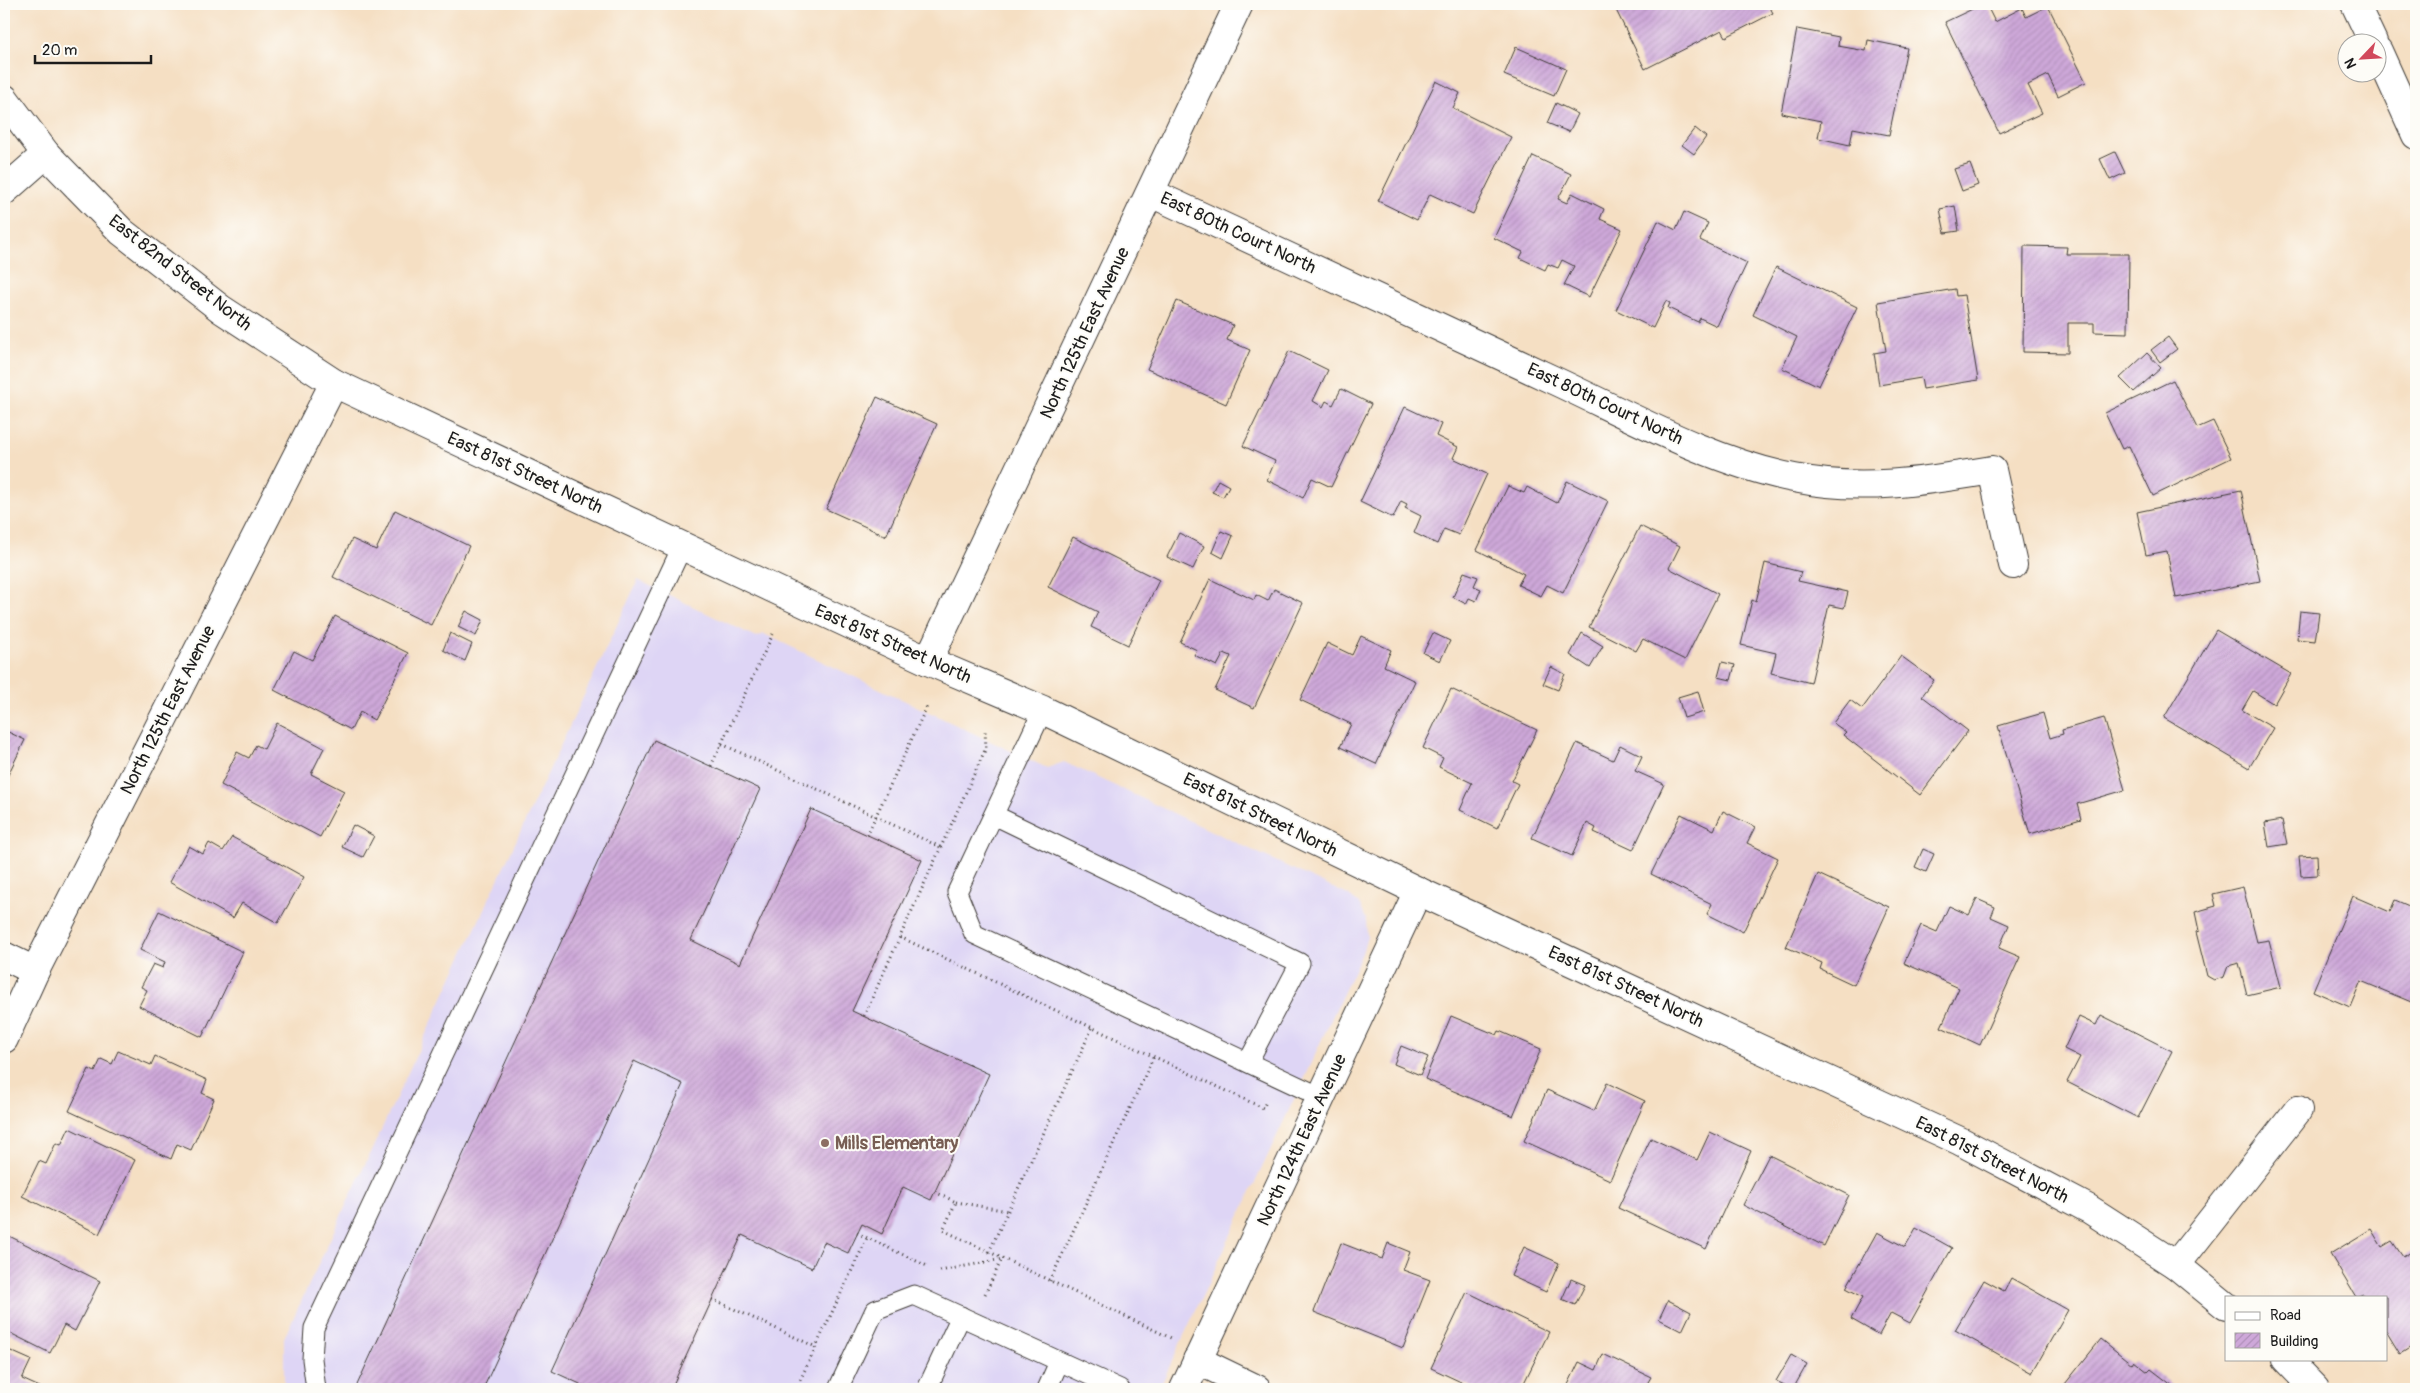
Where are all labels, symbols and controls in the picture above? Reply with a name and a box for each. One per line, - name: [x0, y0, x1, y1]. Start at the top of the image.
- scale bar: [35, 32, 151, 64]
- north arrow: [2338, 32, 2388, 82]
- text: 20 m: [42, 41, 77, 60]
- text: N: [2341, 55, 2360, 71]
- street label: East 80th Court North: [1156, 187, 1320, 279]
- street label: East 82nd Street North: [104, 210, 256, 336]
- street label: North 125th East Avenue: [1035, 243, 1135, 422]
- street label: East 80th Court North: [1523, 358, 1687, 450]
- street label: East 81st Street North: [444, 427, 606, 519]
- street label: East 81st Street North: [811, 599, 975, 689]
- street label: North 125th East Avenue: [115, 622, 221, 798]
- street label: East 81st Street North: [1179, 768, 1341, 862]
- street label: East 81st Street North: [1545, 941, 1707, 1033]
- street label: North 124th East Avenue: [1252, 1050, 1352, 1230]
- street label: East 81st Street North: [1912, 1111, 2072, 1209]
- place label: Mills Elementary: [835, 1132, 959, 1155]
- marker: Mills Elementary: [819, 1137, 831, 1149]
- legend: [2225, 1296, 2388, 1360]
- text: Road: [2270, 1306, 2301, 1325]
- text: Building: [2270, 1332, 2318, 1351]

